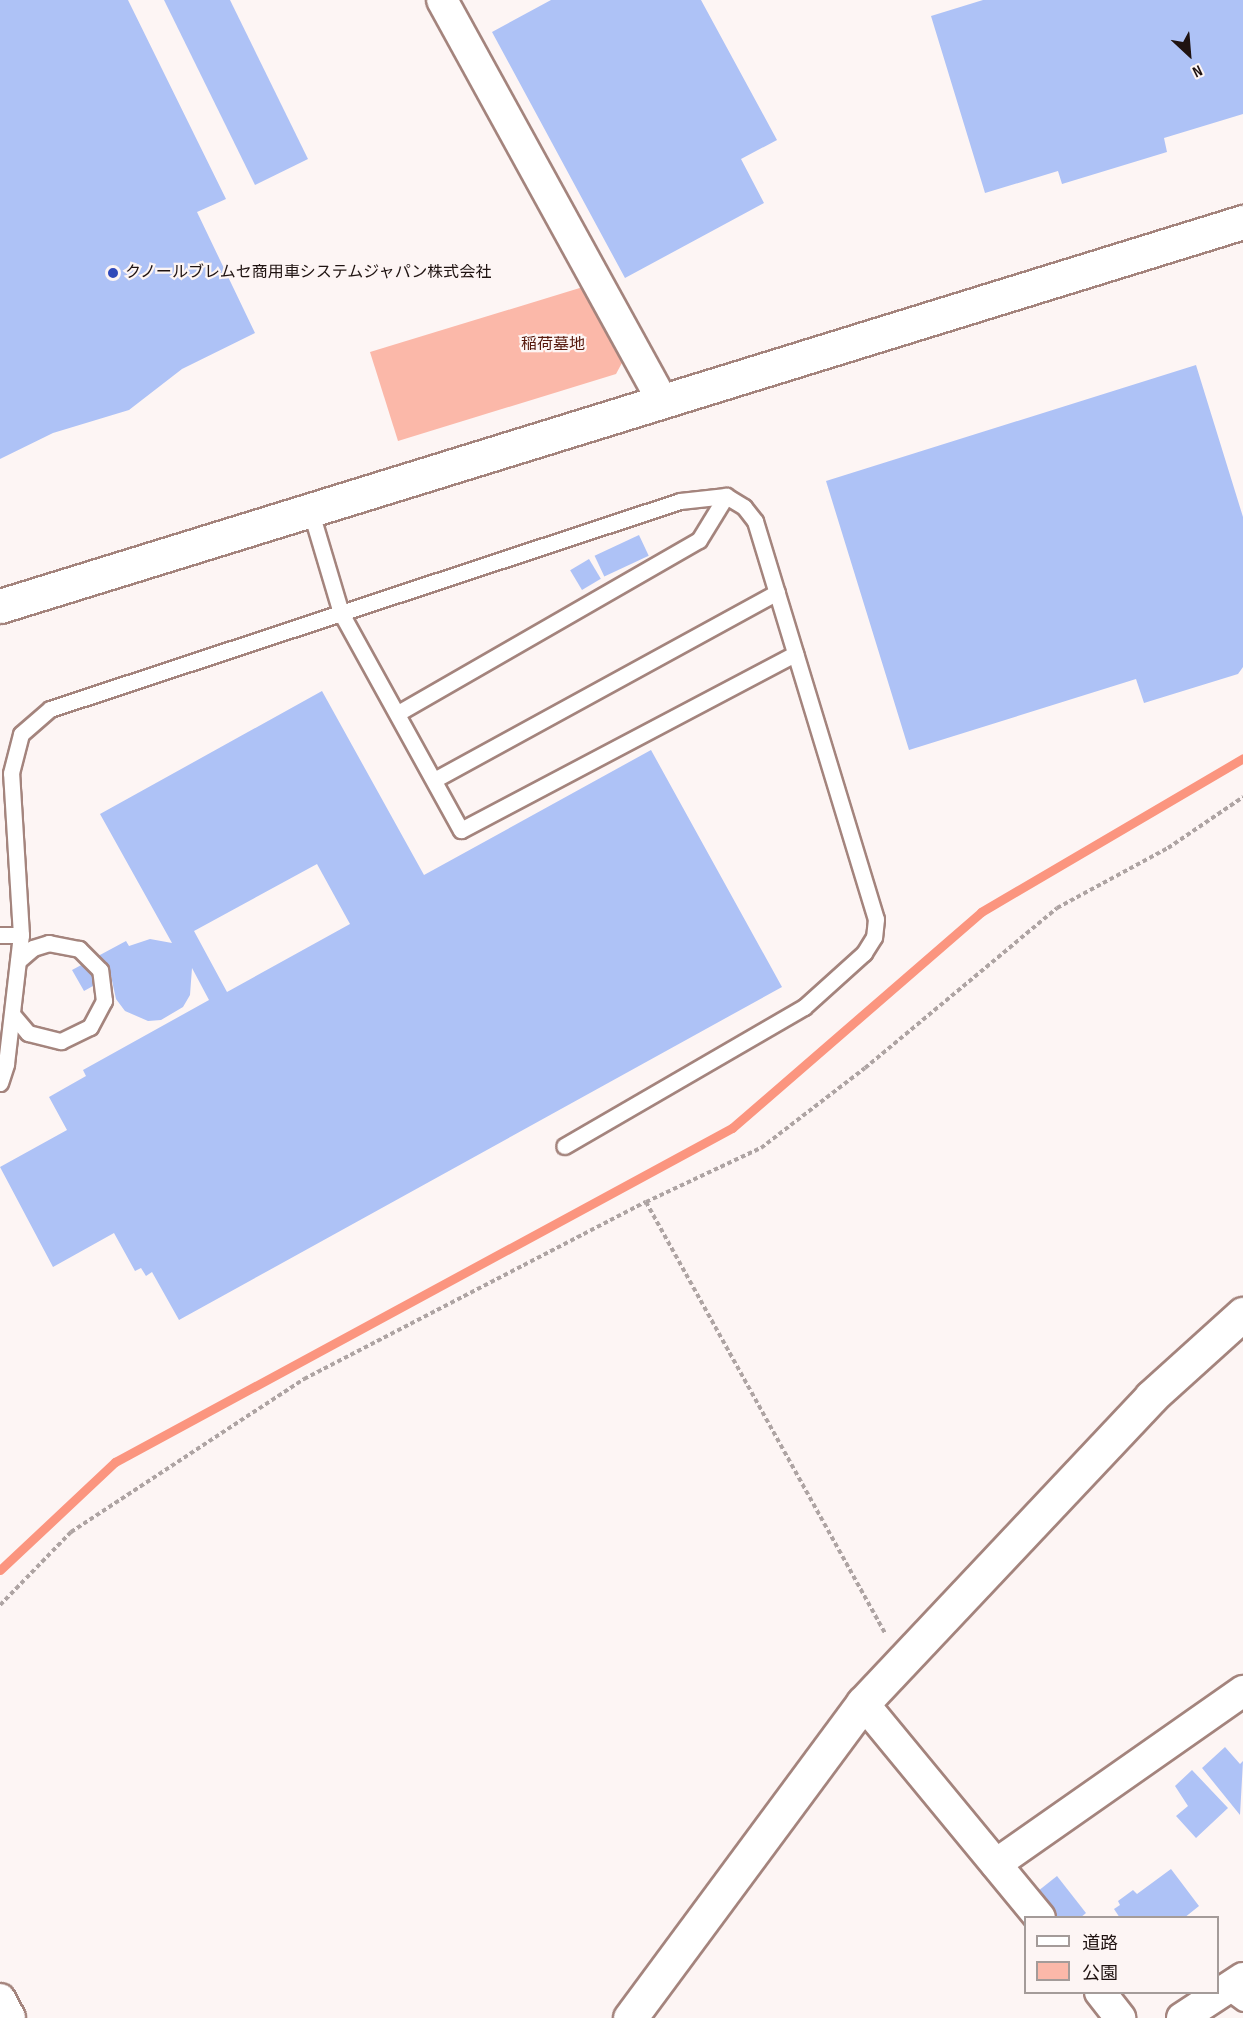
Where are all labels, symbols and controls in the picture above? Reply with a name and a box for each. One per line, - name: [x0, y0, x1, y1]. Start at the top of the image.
- north arrow: [1159, 24, 1219, 84]
- text: N: [1189, 60, 1205, 81]
- place label: クノールブレムセ商用車システムジャパン株式会社: [125, 263, 493, 283]
- marker: クノールブレムセ商用車システムジャパン株式会社: [106, 266, 120, 280]
- park label: 稲荷墓地: [521, 335, 585, 355]
- legend: [1024, 1916, 1219, 1994]
- text: 道路: [1082, 1933, 1118, 1954]
- text: 公園: [1082, 1963, 1118, 1984]

